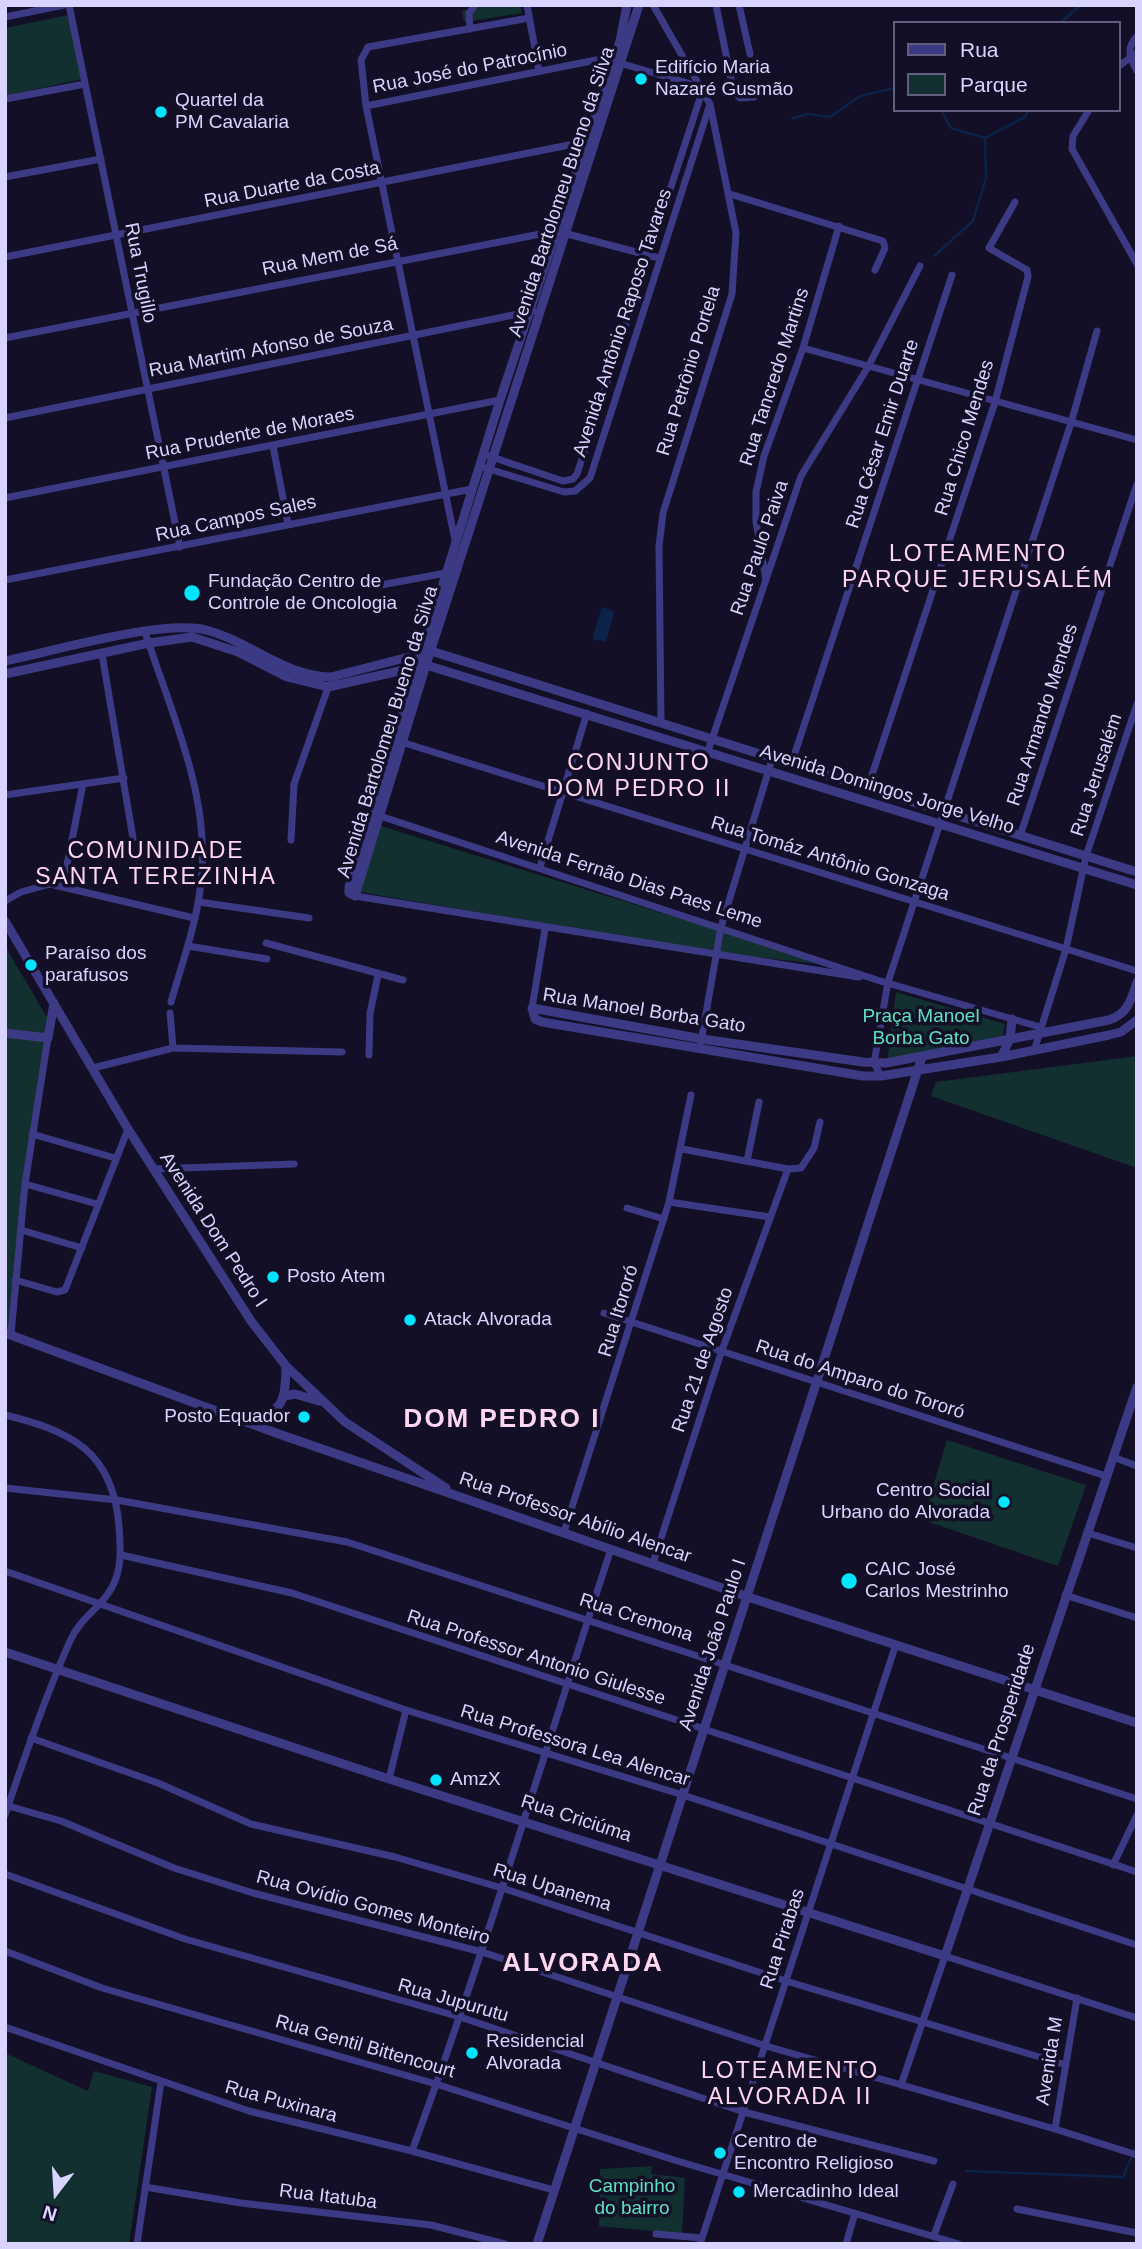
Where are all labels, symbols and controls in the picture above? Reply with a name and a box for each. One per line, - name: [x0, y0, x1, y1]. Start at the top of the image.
- legend: [894, 21, 1121, 112]
- text: Rua: [960, 38, 999, 61]
- street label: Rua José do Patrocínio: [371, 39, 569, 99]
- street label: Avenida Bartolomeu Bueno da Silva: [504, 44, 620, 340]
- place label: Edifício Maria Nazaré Gusmão: [655, 57, 793, 101]
- marker: Edifício Maria Nazaré Gusmão: [633, 71, 649, 87]
- text: Parque: [960, 73, 1028, 96]
- place label: Quartel da PM Cavalaria: [175, 90, 289, 134]
- marker: Quartel da PM Cavalaria: [153, 104, 169, 120]
- street label: Rua Duarte da Costa: [202, 157, 382, 213]
- street label: Avenida Antônio Raposo Tavares: [569, 186, 677, 460]
- street label: Rua Trugillo: [119, 221, 161, 325]
- street label: Rua Mem de Sá: [260, 233, 400, 281]
- street label: Rua Petrônio Portela: [652, 283, 726, 459]
- street label: Rua Tancredo Martins: [735, 285, 815, 469]
- street label: Rua Martim Afonso de Souza: [147, 313, 395, 383]
- street label: Rua César Emir Duarte: [842, 337, 924, 531]
- street label: Rua Chico Mendes: [930, 357, 1000, 519]
- street label: Rua Prudente de Moraes: [144, 403, 356, 465]
- street label: Rua Paulo Paiva: [726, 477, 794, 619]
- street label: Rua Campos Sales: [154, 491, 318, 547]
- district label: LOTEAMENTO PARQUE JERUSALÉM: [844, 541, 1112, 595]
- place label: Fundação Centro de Controle de Oncologia: [208, 571, 397, 615]
- marker: Fundação Centro de Controle de Oncologia: [182, 583, 202, 603]
- street label: Avenida Bartolomeu Bueno da Silva: [333, 583, 443, 881]
- street label: Rua Armando Mendes: [1003, 621, 1083, 809]
- street label: Rua Jerusalém: [1066, 711, 1128, 839]
- street label: Avenida Domingos Jorge Velho: [757, 740, 1017, 840]
- district label: CONJUNTO DOM PEDRO II: [548, 750, 730, 804]
- street label: Rua Tomáz Antônio Gonzaga: [708, 812, 952, 906]
- street label: Avenida Fernão Dias Paes Leme: [493, 826, 765, 934]
- district label: COMUNIDADE SANTA TEREZINHA: [37, 838, 275, 892]
- place label: Paraíso dos parafusos: [45, 943, 146, 987]
- marker: Paraíso dos parafusos: [23, 957, 39, 973]
- street label: Rua Manoel Borba Gato: [541, 984, 747, 1038]
- park label: Praça Manoel Borba Gato: [862, 1006, 980, 1050]
- street label: Avenida Dom Pedro I: [154, 1148, 272, 1312]
- street label: Rua Itororó: [594, 1262, 644, 1360]
- place label: Posto Atem: [287, 1266, 385, 1288]
- marker: Posto Atem: [265, 1269, 281, 1285]
- street label: Rua 21 de Agosto: [667, 1284, 739, 1436]
- place label: Atack Alvorada: [424, 1309, 552, 1331]
- marker: Atack Alvorada: [402, 1312, 418, 1328]
- street label: Rua do Amparo do Tororó: [753, 1335, 967, 1425]
- district label: DOM PEDRO I: [405, 1404, 599, 1436]
- place label: Posto Equador: [164, 1406, 290, 1428]
- marker: Posto Equador: [296, 1409, 312, 1425]
- street label: Rua Professor Abílio Alencar: [456, 1468, 694, 1568]
- place label: Centro Social Urbano do Alvorada: [821, 1480, 990, 1524]
- marker: Centro Social Urbano do Alvorada: [996, 1494, 1012, 1510]
- street label: Avenida João Paulo I: [674, 1556, 752, 1734]
- place label: CAIC José Carlos Mestrinho: [865, 1559, 1009, 1603]
- marker: CAIC José Carlos Mestrinho: [839, 1571, 859, 1591]
- street label: Rua Cremona: [576, 1589, 696, 1647]
- street label: Rua Professor Antonio Giulesse: [404, 1605, 668, 1711]
- street label: Rua da Prosperidade: [963, 1641, 1041, 1819]
- street label: Rua Professora Lea Alencar: [458, 1700, 692, 1792]
- place label: AmzX: [450, 1769, 501, 1791]
- marker: AmzX: [428, 1772, 444, 1788]
- street label: Rua Criciúma: [518, 1790, 634, 1848]
- street label: Rua Upanema: [490, 1859, 614, 1917]
- street label: Rua Ovídio Gomes Monteiro: [254, 1866, 492, 1950]
- street label: Rua Pirabas: [756, 1886, 810, 1992]
- district label: ALVORADA: [503, 1948, 663, 1980]
- street label: Rua Jupurutu: [395, 1974, 511, 2028]
- street label: Rua Gentil Bittencourt: [273, 2010, 457, 2084]
- street label: Avenida M: [1032, 2015, 1068, 2107]
- place label: Residencial Alvorada: [486, 2031, 584, 2075]
- marker: Residencial Alvorada: [464, 2045, 480, 2061]
- district label: LOTEAMENTO ALVORADA II: [702, 2058, 878, 2112]
- street label: Rua Puxinara: [222, 2076, 340, 2128]
- place label: Centro de Encontro Religioso: [734, 2131, 893, 2175]
- marker: Centro de Encontro Religioso: [712, 2145, 728, 2161]
- north arrow: [21, 2158, 91, 2228]
- park label: Campinho do bairro: [589, 2176, 675, 2220]
- street label: Rua Itatuba: [278, 2180, 378, 2214]
- place label: Mercadinho Ideal: [753, 2181, 899, 2203]
- marker: Mercadinho Ideal: [731, 2184, 747, 2200]
- text: N: [40, 2202, 59, 2226]

